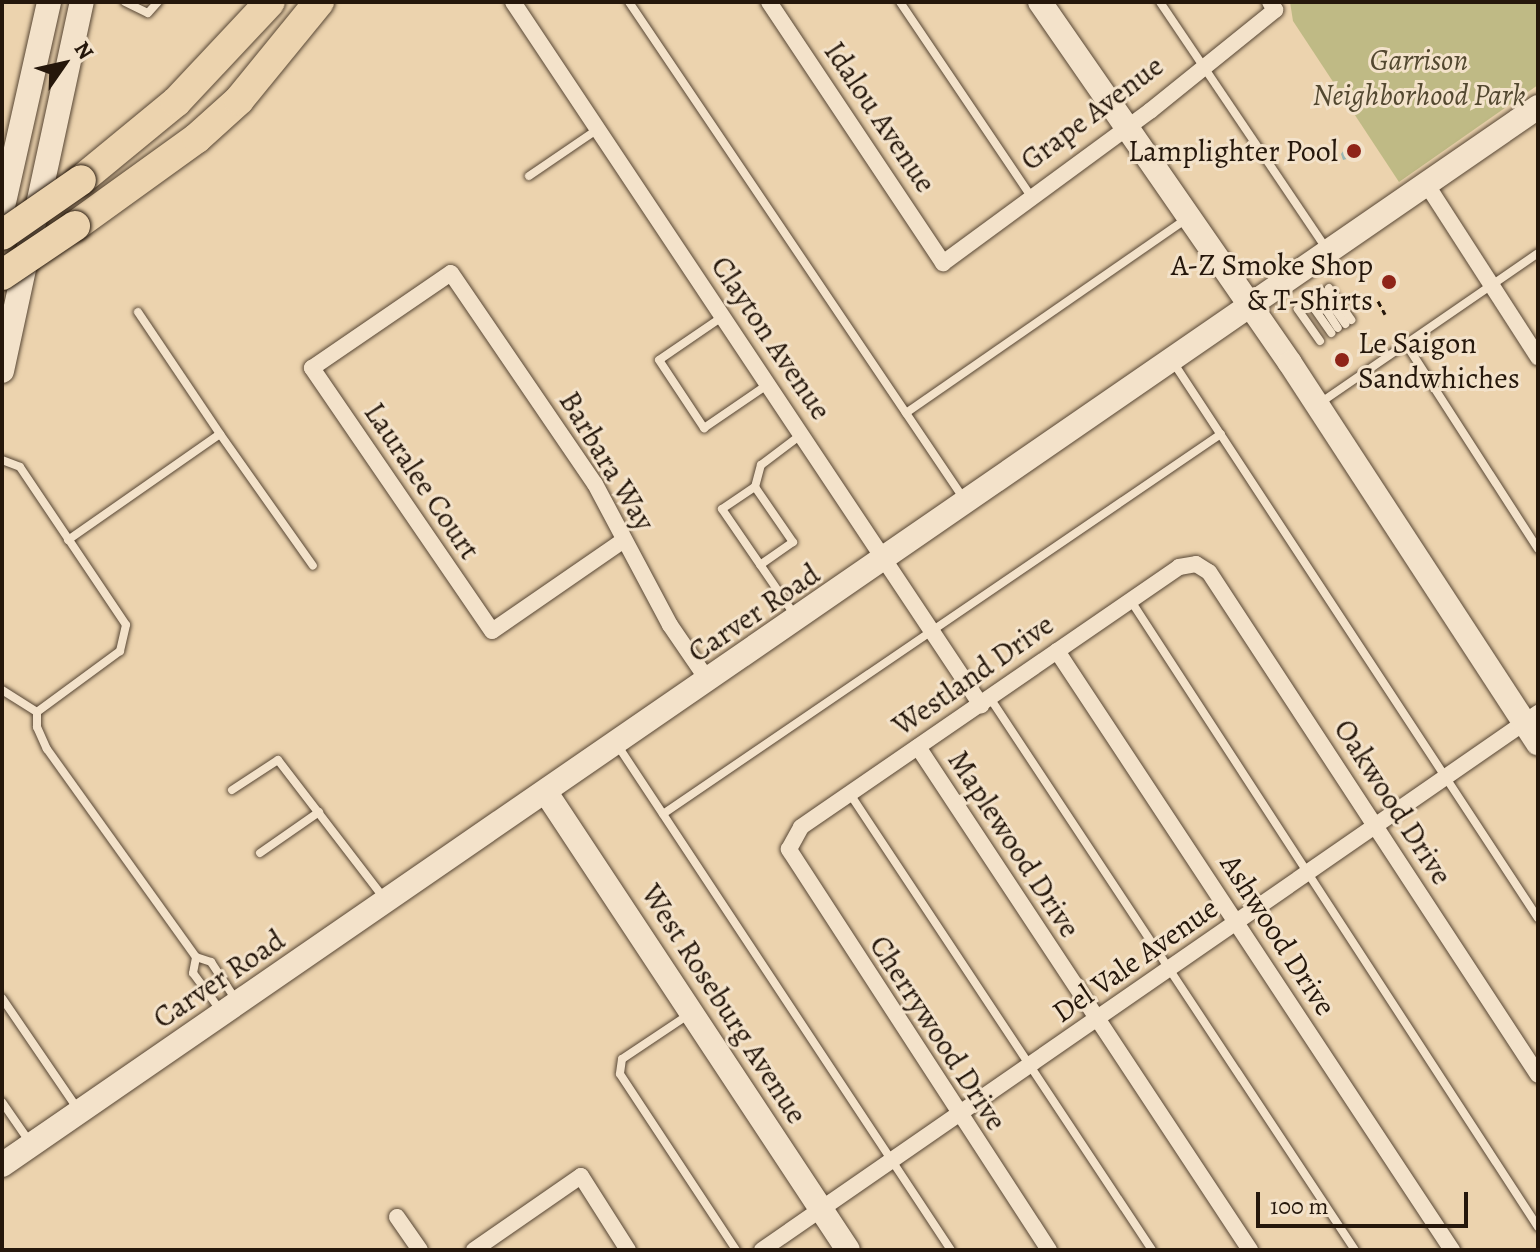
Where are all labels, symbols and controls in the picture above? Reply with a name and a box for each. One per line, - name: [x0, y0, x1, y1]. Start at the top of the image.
- north arrow: [24, 24, 104, 104]
- street label: Idalou Avenue: [816, 35, 944, 199]
- text: N: [67, 36, 101, 66]
- park label: Garrison Neighborhood Park: [1313, 42, 1525, 112]
- street label: Grape Avenue: [1014, 48, 1170, 178]
- place label: Lamplighter Pool: [1128, 133, 1338, 169]
- marker: Lamplighter Pool: [1345, 142, 1363, 160]
- place label: A-Z Smoke Shop & T-Shirts: [1171, 247, 1373, 318]
- street label: Clayton Avenue: [703, 249, 839, 427]
- marker: A-Z Smoke Shop & T-Shirts: [1380, 273, 1398, 291]
- place label: Le Saigon Sandwhiches: [1358, 325, 1520, 396]
- marker: Le Saigon Sandwhiches: [1333, 351, 1351, 369]
- street label: Barbara Way: [551, 385, 663, 537]
- street label: Lauralee Court: [356, 396, 488, 566]
- street label: Carver Road: [681, 556, 827, 670]
- street label: Westland Drive: [886, 606, 1060, 744]
- street label: Oakwood Drive: [1326, 713, 1460, 891]
- street label: Maplewood Drive: [940, 744, 1088, 944]
- street label: Ashwood Drive: [1213, 848, 1343, 1022]
- street label: West Roseburg Avenue: [633, 878, 815, 1130]
- street label: Del Vale Avenue: [1045, 890, 1225, 1030]
- street label: Carver Road: [146, 922, 292, 1036]
- street label: Cherrywood Drive: [862, 929, 1014, 1137]
- scale bar: [1260, 1176, 1472, 1226]
- text: 100 m: [1270, 1190, 1329, 1222]

